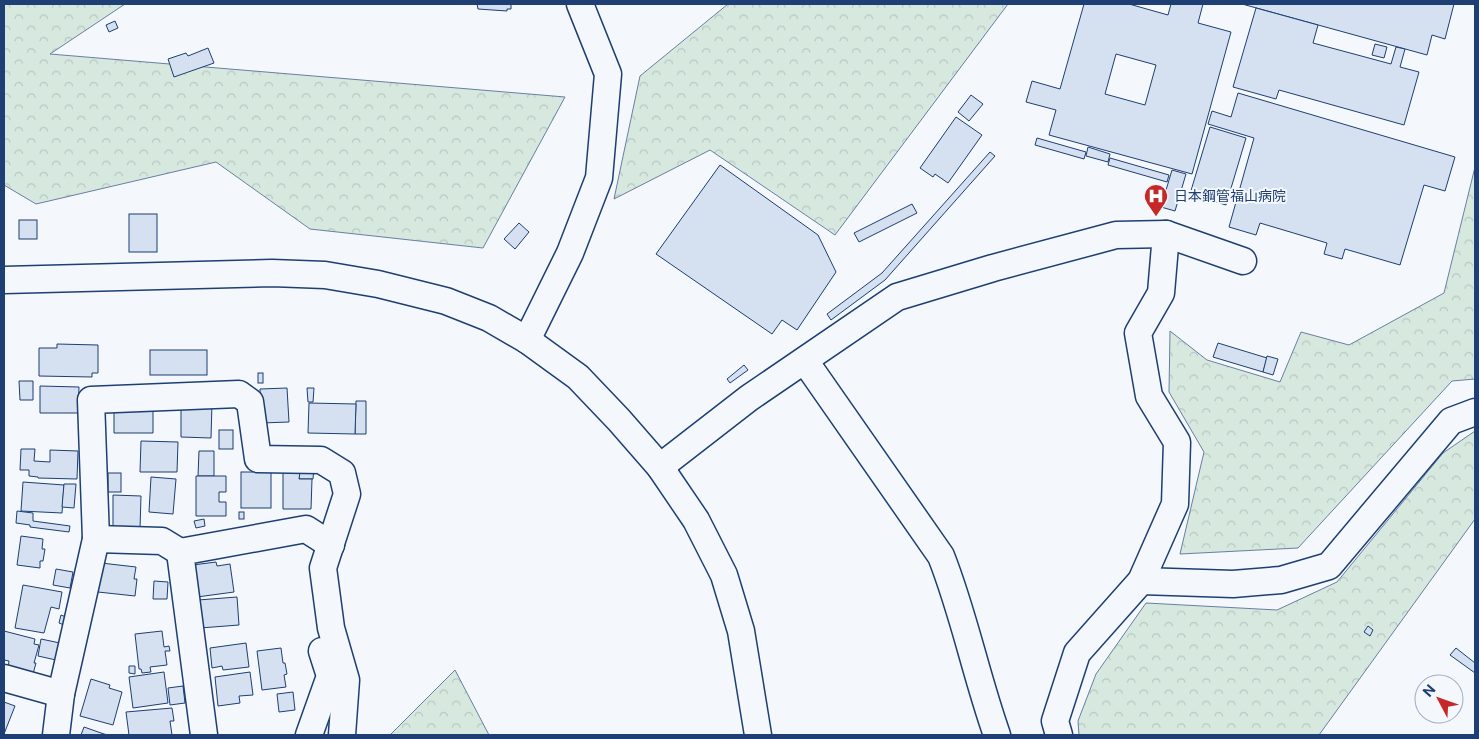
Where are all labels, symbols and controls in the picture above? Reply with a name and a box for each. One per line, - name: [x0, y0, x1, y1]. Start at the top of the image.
- hospital icon: 日本鋼管福山病院: [1143, 183, 1169, 217]
- place label: 日本鋼管福山病院: [1174, 188, 1286, 204]
- north arrow: [1414, 674, 1464, 724]
- text: N: [1420, 681, 1439, 700]

